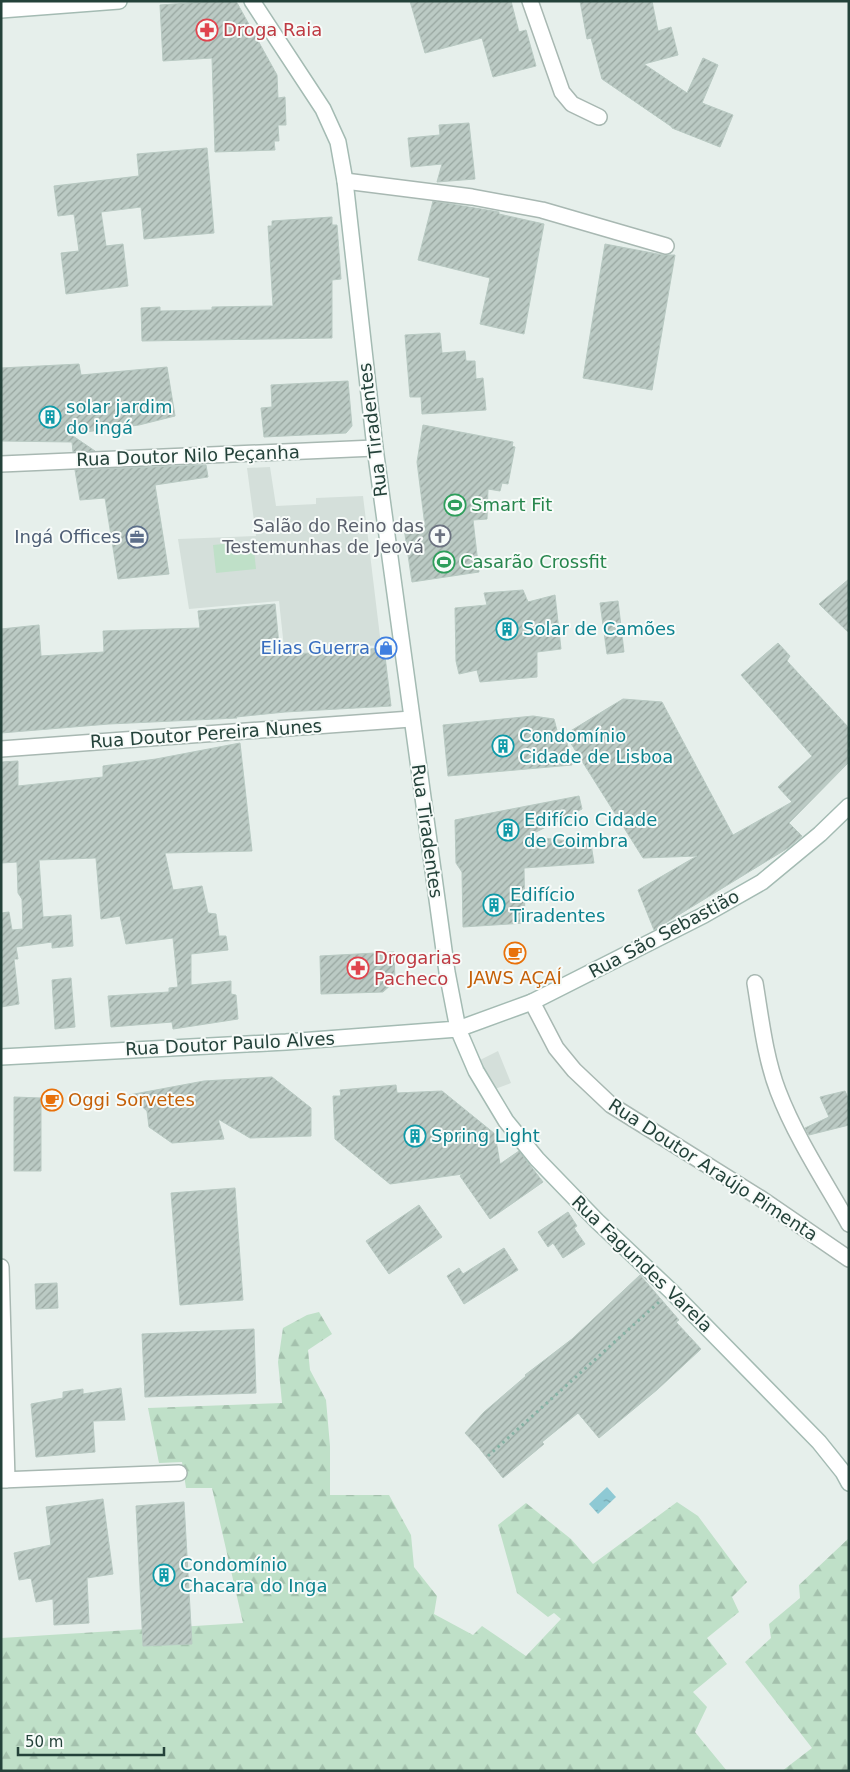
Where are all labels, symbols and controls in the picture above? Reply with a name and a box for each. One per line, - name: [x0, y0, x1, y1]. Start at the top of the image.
- pharmacy icon: Droga Raia: [195, 18, 219, 42]
- place label: Droga Raia: [223, 19, 322, 40]
- street label: Rua Tiradentes: [354, 362, 391, 498]
- place label: solar jardim do ingá: [66, 396, 173, 438]
- building icon: solar jardim do ingá: [38, 405, 62, 429]
- street label: Rua Doutor Nilo Peçanha: [76, 441, 300, 470]
- sports icon: Smart Fit: [443, 493, 467, 517]
- place label: Smart Fit: [471, 494, 552, 515]
- place label: Salão do Reino das Testemunhas de Jeová: [221, 515, 424, 557]
- church icon: Salão do Reino das Testemunhas de Jeová: [428, 524, 452, 548]
- office icon: Ingá Offices: [125, 525, 149, 549]
- place label: Ingá Offices: [14, 526, 121, 547]
- sports icon: Casarão Crossfit: [432, 550, 456, 574]
- place label: Casarão Crossfit: [460, 551, 607, 572]
- building icon: Solar de Camões: [495, 617, 519, 641]
- place label: Solar de Camões: [523, 618, 675, 639]
- shop icon: Elias Guerra: [374, 636, 398, 660]
- place label: Elias Guerra: [261, 637, 370, 658]
- street label: Rua Doutor Pereira Nunes: [89, 715, 323, 752]
- place label: Condomínio Cidade de Lisboa: [519, 725, 673, 767]
- building icon: Condomínio Cidade de Lisboa: [491, 734, 515, 758]
- street label: Rua Tiradentes: [408, 763, 447, 899]
- place label: Edifício Cidade de Coimbra: [524, 809, 657, 851]
- building icon: Edifício Cidade de Coimbra: [496, 818, 520, 842]
- place label: Edifício Tiradentes: [509, 884, 605, 926]
- street label: Rua São Sebastião: [585, 885, 743, 982]
- building icon: Edifício Tiradentes: [482, 893, 506, 917]
- cafe icon: JAWS AÇAÍ: [503, 941, 527, 965]
- place label: Drogarias Pacheco: [374, 947, 461, 989]
- pharmacy icon: Drogarias Pacheco: [346, 956, 370, 980]
- place label: JAWS AÇAÍ: [467, 967, 562, 988]
- street label: Rua Doutor Paulo Alves: [125, 1028, 335, 1059]
- cafe icon: Oggi Sorvetes: [40, 1088, 64, 1112]
- place label: Oggi Sorvetes: [68, 1089, 195, 1110]
- street label: Rua Doutor Araújo Pimenta: [605, 1094, 822, 1245]
- building icon: Spring Light: [403, 1124, 427, 1148]
- place label: Spring Light: [431, 1125, 540, 1146]
- street label: Rua Fagundes Varela: [568, 1191, 717, 1336]
- place label: Condomínio Chacara do Inga: [180, 1554, 327, 1596]
- building icon: Condomínio Chacara do Inga: [152, 1563, 176, 1587]
- scale bar: [18, 1724, 164, 1756]
- text: 50 m: [25, 1733, 63, 1751]

